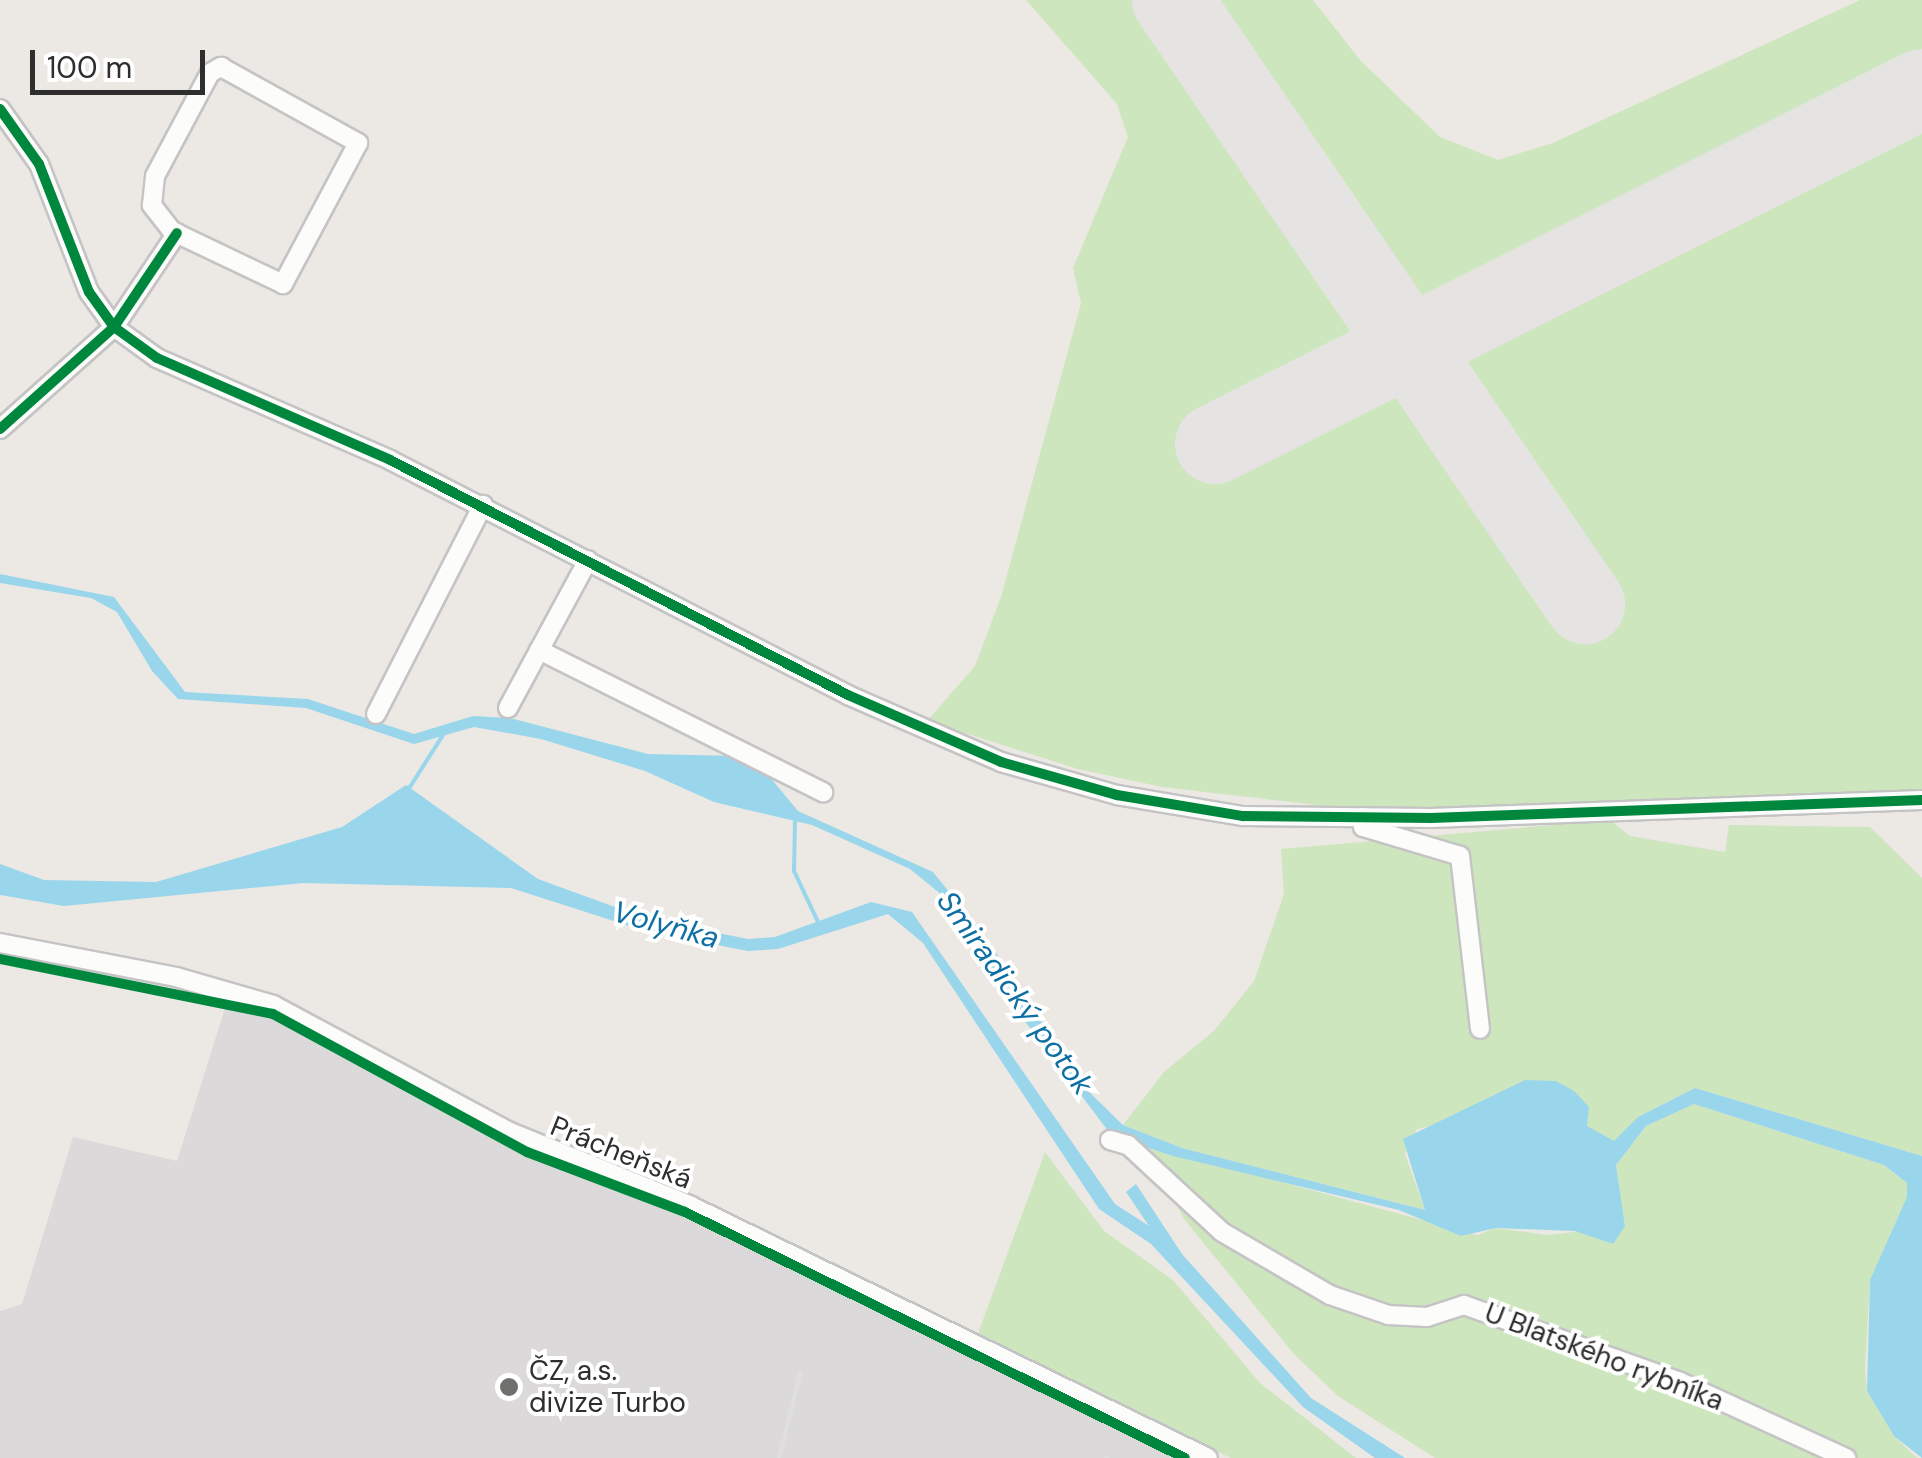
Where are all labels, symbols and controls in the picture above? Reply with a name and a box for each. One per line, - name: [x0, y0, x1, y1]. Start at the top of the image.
- scale bar: [35, 30, 210, 92]
- text: 100 m: [47, 48, 132, 87]
- water label: Smiradický potok: [929, 884, 1101, 1102]
- water label: Volyňka: [609, 894, 723, 956]
- street label: Prácheňská: [546, 1109, 696, 1197]
- street label: U Blatského rybníka: [1480, 1296, 1728, 1418]
- place label: ČZ, a.s. divize Turbo: [529, 1354, 686, 1420]
- marker: ČZ, a.s. divize Turbo: [498, 1376, 520, 1398]

